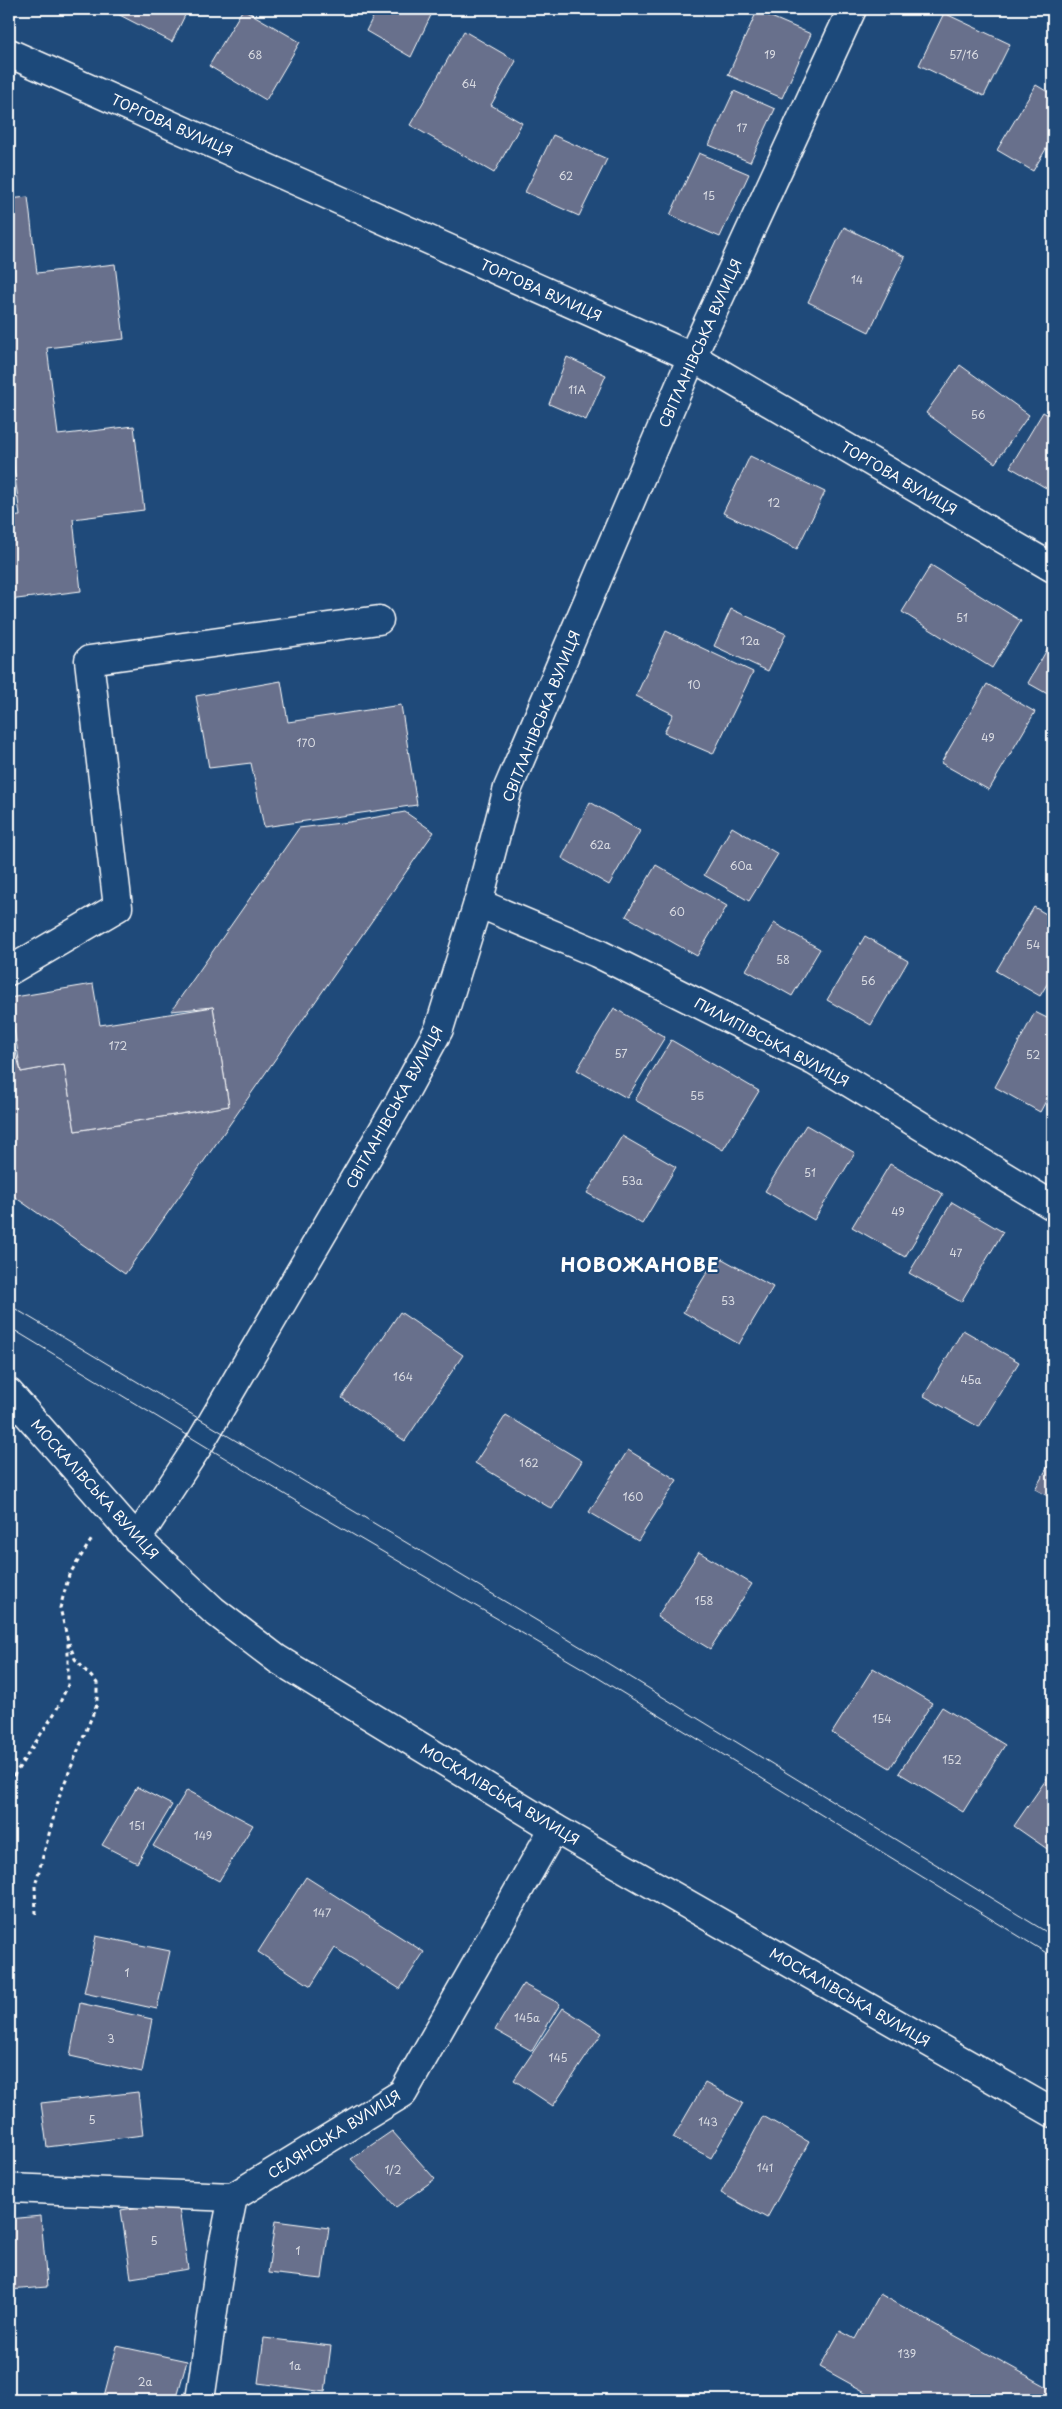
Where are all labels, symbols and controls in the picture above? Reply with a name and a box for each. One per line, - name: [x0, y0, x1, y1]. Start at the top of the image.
- house number: 68: [248, 46, 262, 63]
- house number: 19: [764, 46, 776, 63]
- house number: 57/16: [949, 46, 979, 63]
- house number: 64: [462, 75, 476, 92]
- street label: ТОРГОВА ВУЛИЦЯ: [108, 89, 236, 161]
- house number: 17: [737, 119, 748, 136]
- house number: 62: [559, 167, 573, 184]
- house number: 15: [703, 187, 715, 204]
- street label: ТОРГОВА ВУЛИЦЯ: [477, 254, 605, 326]
- street label: СВІТЛАНІВСЬКА ВУЛИЦЯ: [653, 255, 747, 431]
- house number: 14: [851, 271, 863, 288]
- house number: 11А: [568, 381, 586, 398]
- house number: 56: [971, 406, 986, 423]
- street label: ТОРГОВА ВУЛИЦЯ: [837, 436, 961, 520]
- house number: 12: [768, 494, 781, 511]
- house number: 51: [956, 609, 968, 626]
- street label: СВІТЛАНІВСЬКА ВУЛИЦЯ: [497, 627, 585, 805]
- house number: 12а: [740, 632, 760, 649]
- house number: 10: [688, 676, 700, 693]
- house number: 49: [981, 729, 995, 746]
- house number: 170: [297, 734, 315, 751]
- house number: 62а: [589, 836, 611, 853]
- house number: 60а: [730, 857, 752, 874]
- house number: 60: [669, 903, 685, 920]
- house number: 54: [1026, 936, 1040, 953]
- house number: 58: [776, 951, 790, 968]
- house number: 56: [861, 972, 876, 989]
- street label: ПИЛИПІВСЬКА ВУЛИЦЯ: [691, 992, 853, 1092]
- street label: СВІТЛАНІВСЬКА ВУЛИЦЯ: [340, 1022, 448, 1192]
- house number: 172: [109, 1037, 128, 1054]
- house number: 57: [614, 1045, 628, 1062]
- house number: 52: [1026, 1046, 1040, 1063]
- house number: 55: [690, 1087, 704, 1104]
- house number: 51: [804, 1164, 816, 1181]
- house number: 53а: [622, 1172, 643, 1189]
- house number: 49: [891, 1203, 905, 1220]
- house number: 47: [950, 1244, 963, 1261]
- district label: НОВОЖАНОВЕ: [560, 1250, 720, 1278]
- house number: 53: [721, 1292, 735, 1309]
- house number: 164: [393, 1368, 413, 1385]
- house number: 45а: [961, 1371, 982, 1388]
- street label: МОСКАЛІВСЬКА ВУЛИЦЯ: [26, 1414, 164, 1564]
- house number: 162: [519, 1454, 539, 1471]
- house number: 160: [623, 1488, 643, 1505]
- house number: 158: [695, 1592, 714, 1609]
- house number: 154: [872, 1710, 892, 1727]
- street label: МОСКАЛІВСЬКА ВУЛИЦЯ: [417, 1738, 583, 1850]
- house number: 152: [942, 1751, 962, 1768]
- house number: 151: [129, 1817, 145, 1834]
- house number: 149: [194, 1827, 212, 1844]
- house number: 147: [313, 1904, 331, 1921]
- street label: МОСКАЛІВСЬКА ВУЛИЦЯ: [766, 1942, 934, 2052]
- house number: 1: [125, 1964, 130, 1981]
- house number: 145а: [514, 2009, 540, 2026]
- house number: 3: [107, 2030, 115, 2047]
- house number: 145: [548, 2049, 568, 2066]
- street label: СЕЛЯНСЬКА ВУЛИЦЯ: [263, 2084, 405, 2184]
- house number: 5: [88, 2111, 96, 2128]
- house number: 143: [698, 2113, 718, 2130]
- house number: 141: [757, 2159, 773, 2176]
- house number: 1/2: [384, 2161, 402, 2178]
- house number: 5: [150, 2232, 158, 2249]
- house number: 1: [296, 2242, 301, 2259]
- house number: 139: [898, 2345, 916, 2362]
- house number: 1а: [289, 2357, 301, 2374]
- house number: 2а: [138, 2373, 152, 2390]

